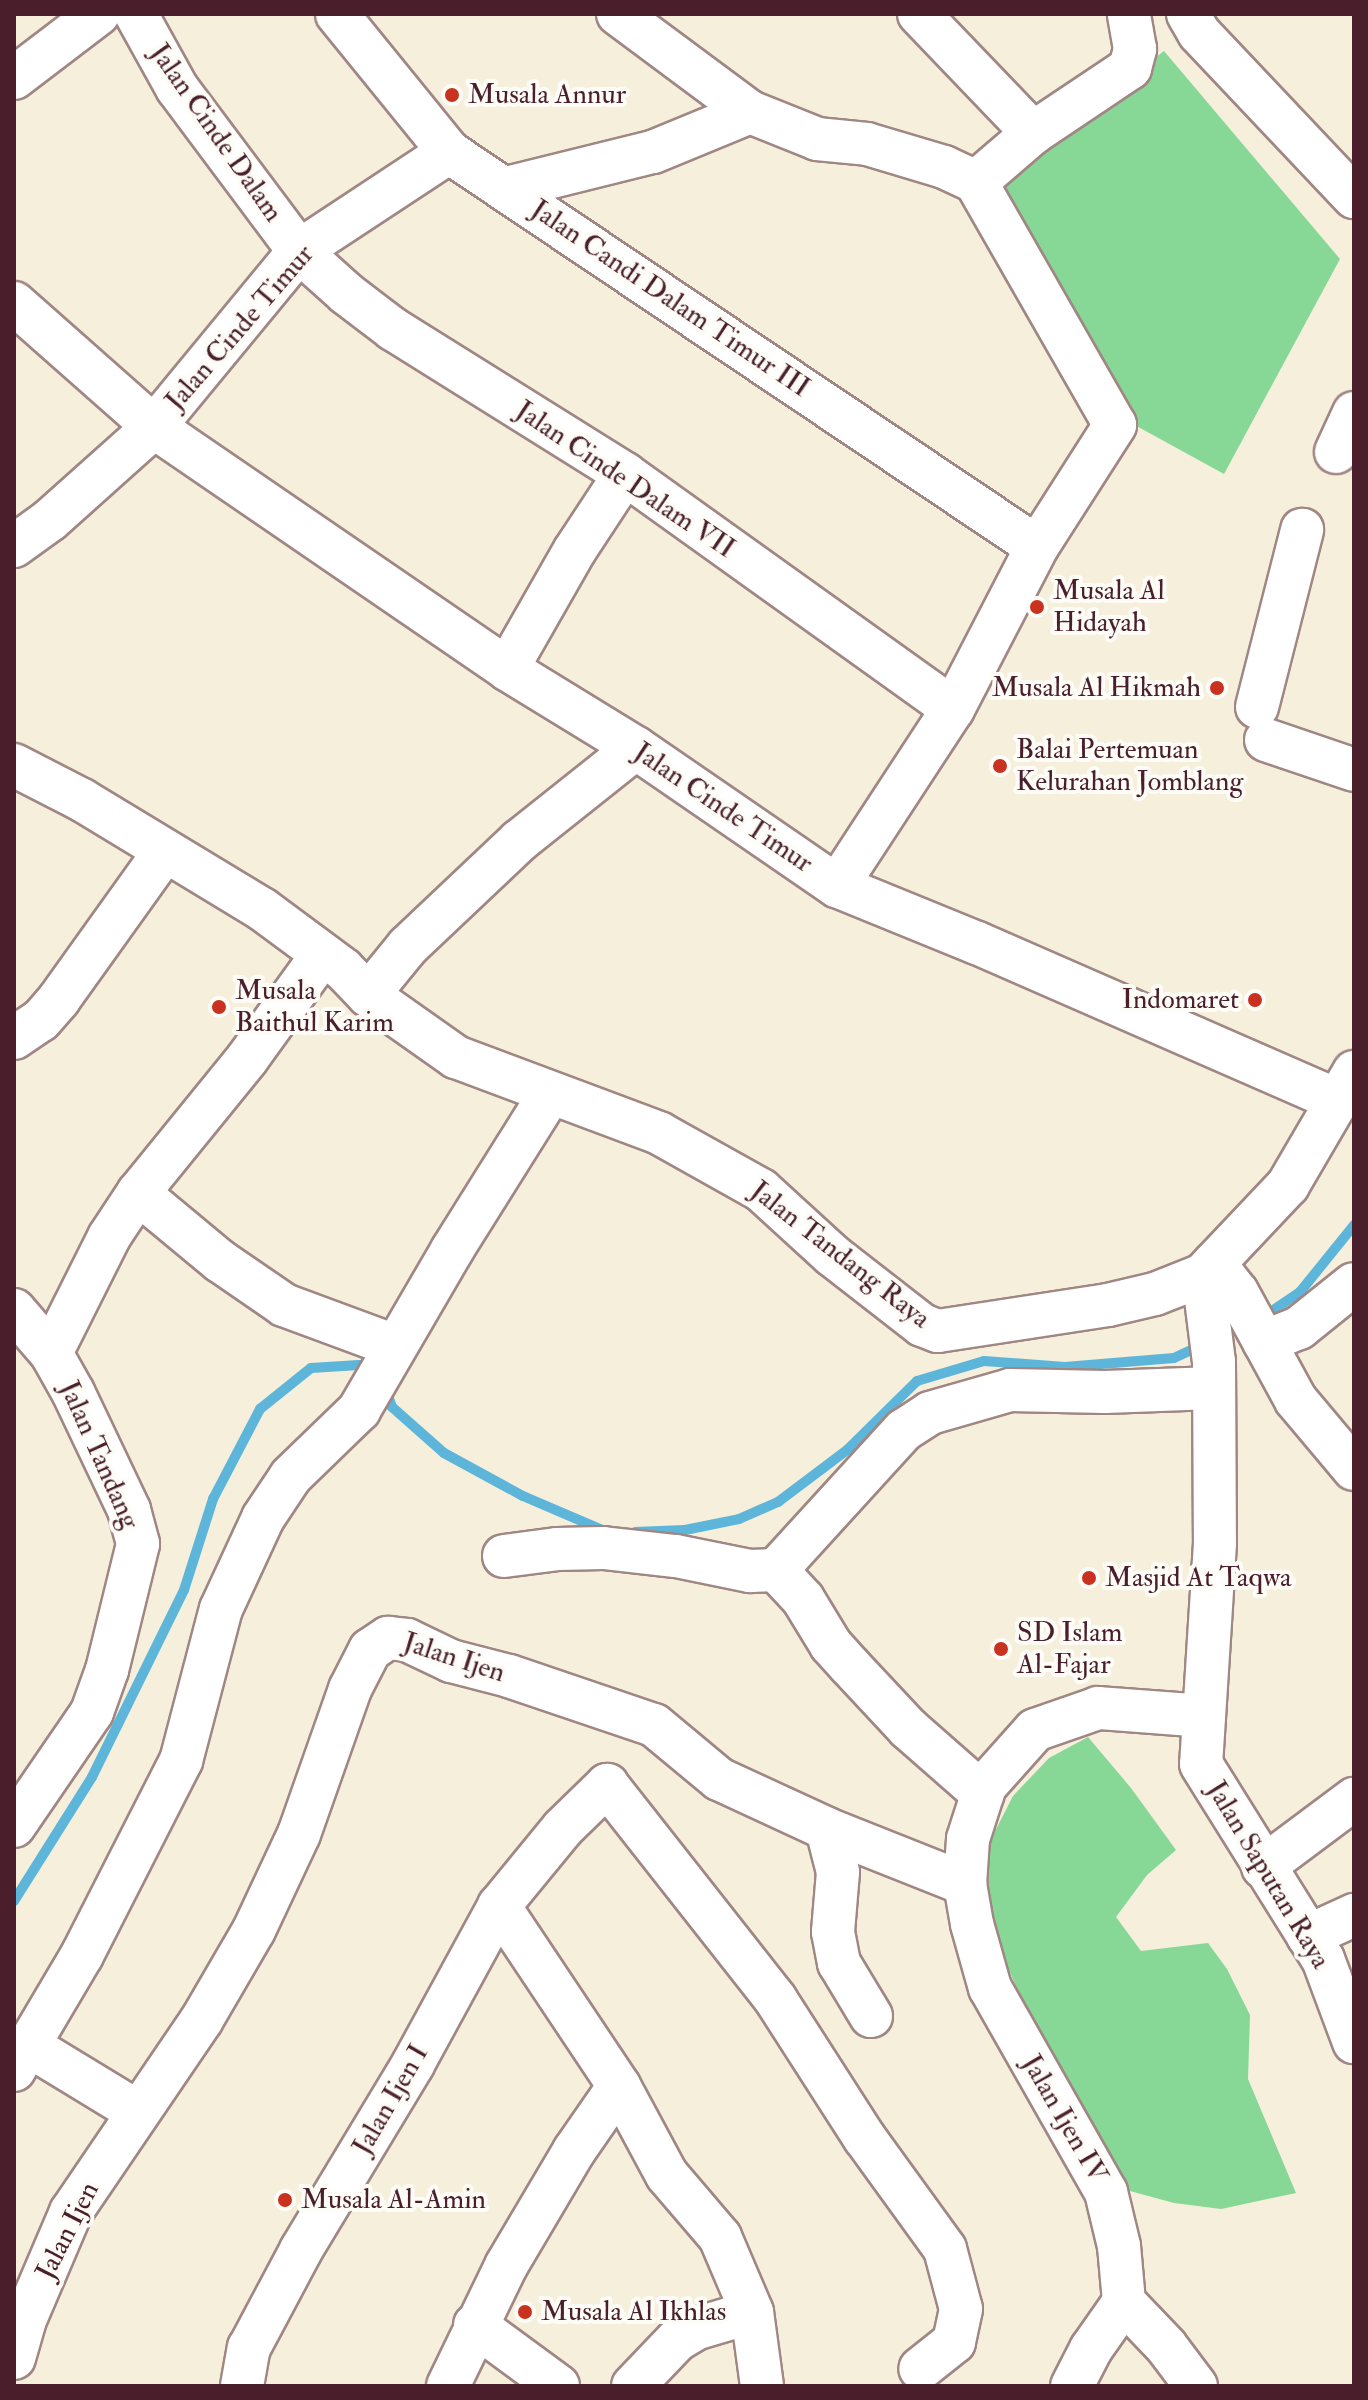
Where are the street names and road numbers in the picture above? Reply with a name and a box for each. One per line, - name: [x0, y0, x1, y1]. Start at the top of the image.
- street label: Jalan Cinde Dalam: [142, 38, 290, 228]
- street label: Jalan Candi Dalam Timur III: [524, 193, 816, 405]
- street label: Jalan Cinde Timur: [159, 238, 321, 418]
- street label: Jalan Cinde Dalam VII: [509, 394, 741, 566]
- street label: Jalan Cinde Timur: [627, 736, 819, 880]
- street label: Jalan Tandang Raya: [743, 1174, 937, 1336]
- street label: Jalan Tandang: [51, 1376, 147, 1534]
- street label: Jalan Ijen: [399, 1626, 509, 1690]
- street label: Jalan Saputan Raya: [1199, 1775, 1337, 1975]
- street label: Jalan Ijen I: [346, 2039, 436, 2161]
- street label: Jalan Ijen IV: [1014, 2049, 1114, 2189]
- street label: Jalan Ijen: [29, 2177, 107, 2285]

